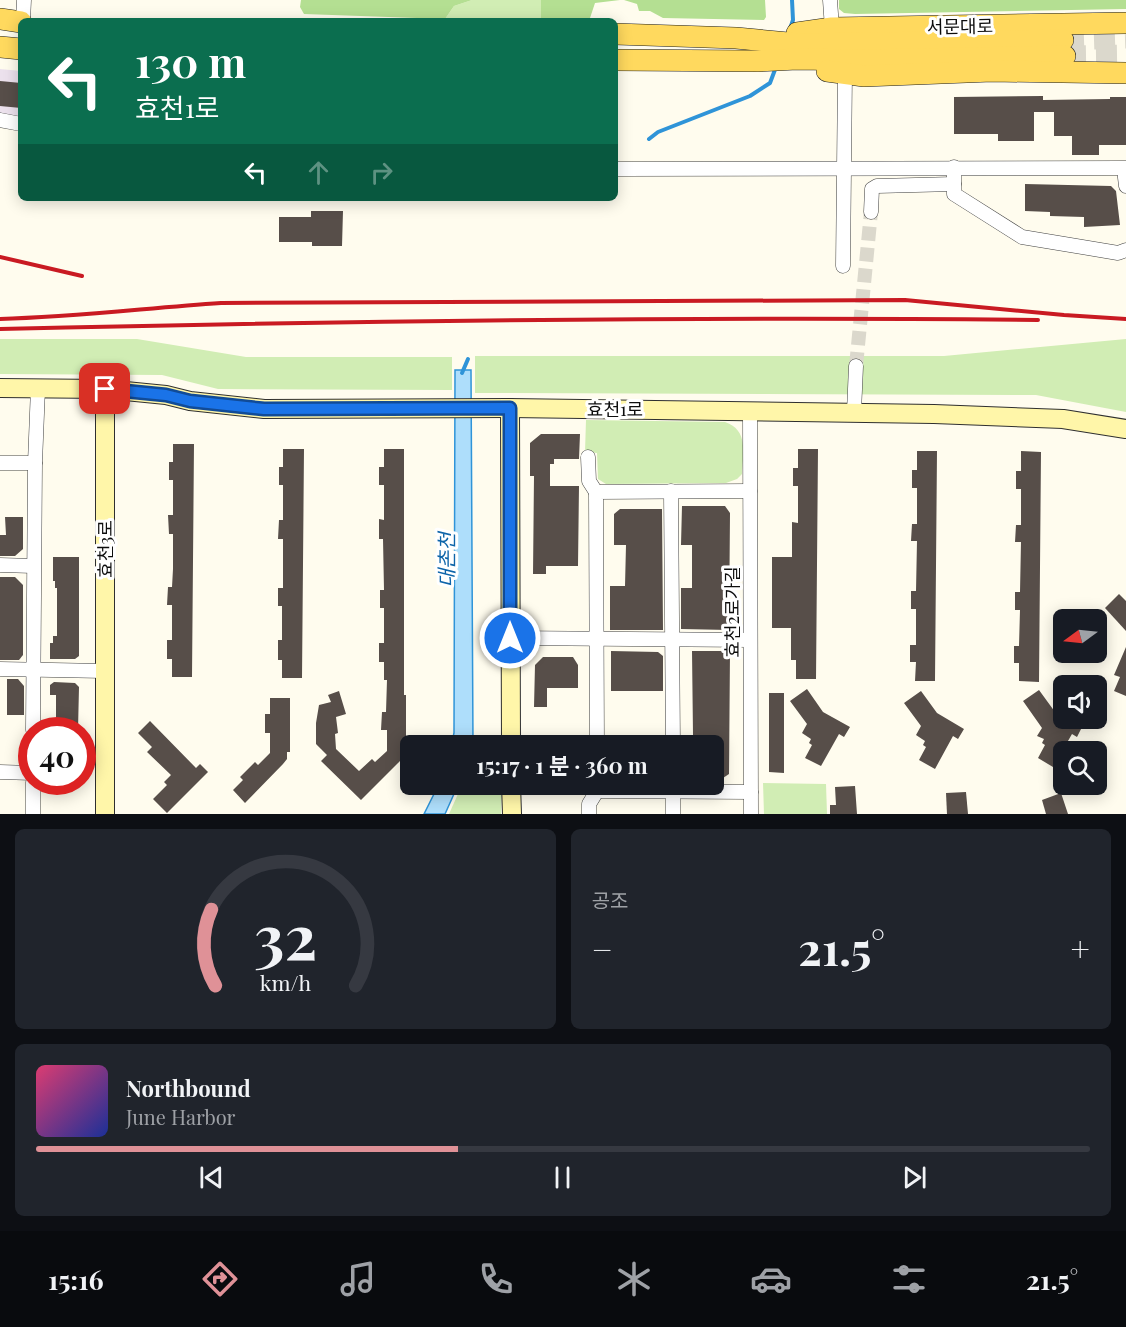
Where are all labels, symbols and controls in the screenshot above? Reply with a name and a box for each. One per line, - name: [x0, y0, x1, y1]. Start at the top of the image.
- street label: 서문대로: [927, 13, 993, 39]
- text: 130 m: [135, 33, 246, 89]
- icon: left: [36, 42, 114, 120]
- text: 효천1로: [135, 89, 220, 125]
- icon: left: [239, 156, 272, 189]
- icon: ahead: [302, 156, 335, 189]
- icon: right: [365, 156, 398, 189]
- pin: [79, 363, 130, 414]
- icon: arrive: [88, 372, 121, 405]
- street label: 효천1로: [587, 397, 643, 421]
- street label: 효천3로: [93, 520, 117, 578]
- water label: 대촌천: [432, 530, 459, 588]
- street label: 효천2로가길: [720, 566, 744, 658]
- position arrow: [478, 606, 542, 670]
- north arrow: [1053, 609, 1107, 663]
- map controls: [1053, 609, 1107, 795]
- button: sound: [1053, 675, 1107, 729]
- speed limit sign: 40: [18, 717, 96, 795]
- button: search: [1053, 741, 1107, 795]
- text: 15:17 · 1 분 · 360 m: [476, 750, 648, 780]
- text: 공조: [592, 886, 628, 913]
- text: 32: [254, 892, 317, 976]
- text: 21.5°: [798, 917, 885, 977]
- text: −: [592, 926, 613, 970]
- text: +: [1071, 926, 1090, 970]
- text: km/h: [260, 968, 311, 996]
- text: Northbound: [126, 1073, 251, 1103]
- text: June Harbor: [126, 1103, 236, 1130]
- icon: previous: [195, 1161, 228, 1194]
- icon: pause: [546, 1161, 579, 1194]
- icon: next: [898, 1161, 931, 1194]
- icon: directions: [199, 1258, 241, 1300]
- icon: music: [337, 1258, 379, 1300]
- icon: phone: [475, 1258, 517, 1300]
- icon: climate: [613, 1258, 655, 1300]
- icon: car: [750, 1258, 792, 1300]
- icon: filters: [888, 1258, 930, 1300]
- text: 15:16: [48, 1261, 104, 1297]
- text: 21.5°: [1026, 1261, 1078, 1297]

